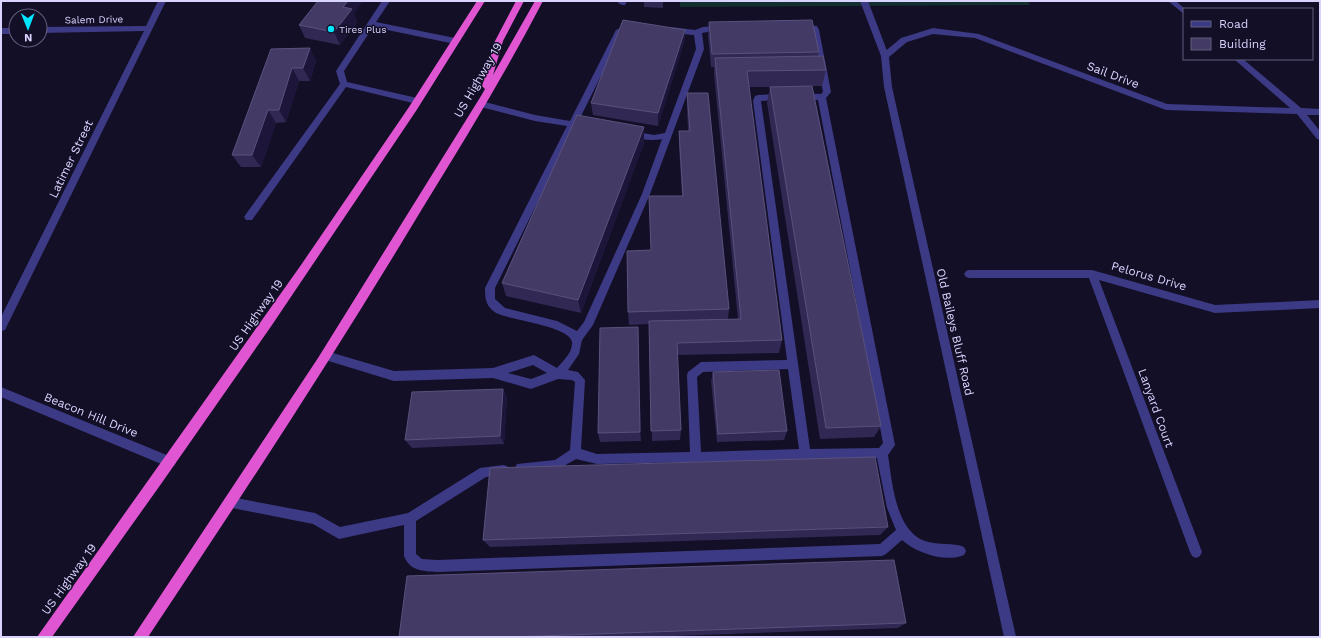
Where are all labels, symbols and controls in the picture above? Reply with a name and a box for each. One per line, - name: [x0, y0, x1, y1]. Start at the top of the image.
- north arrow: [8, 8, 48, 48]
- legend: [1183, 8, 1313, 60]
- street label: Salem Drive: [65, 13, 124, 26]
- text: Road: [1219, 17, 1248, 31]
- marker: Tires Plus: [326, 24, 336, 34]
- place label: Tires Plus: [339, 24, 387, 35]
- text: N: [24, 31, 32, 44]
- text: Building: [1219, 37, 1266, 51]
- street label: US Highway 19: [451, 40, 505, 120]
- street label: Sail Drive: [1085, 59, 1141, 91]
- street label: Latimer Street: [46, 118, 96, 200]
- street label: Pelorus Drive: [1110, 259, 1188, 293]
- street label: Old Baileys Bluff Road: [934, 267, 976, 397]
- street label: US Highway 19: [226, 277, 286, 353]
- street label: Lanyard Court: [1135, 367, 1177, 449]
- street label: Beacon Hill Drive: [42, 390, 140, 440]
- street label: US Highway 19: [39, 541, 99, 617]

